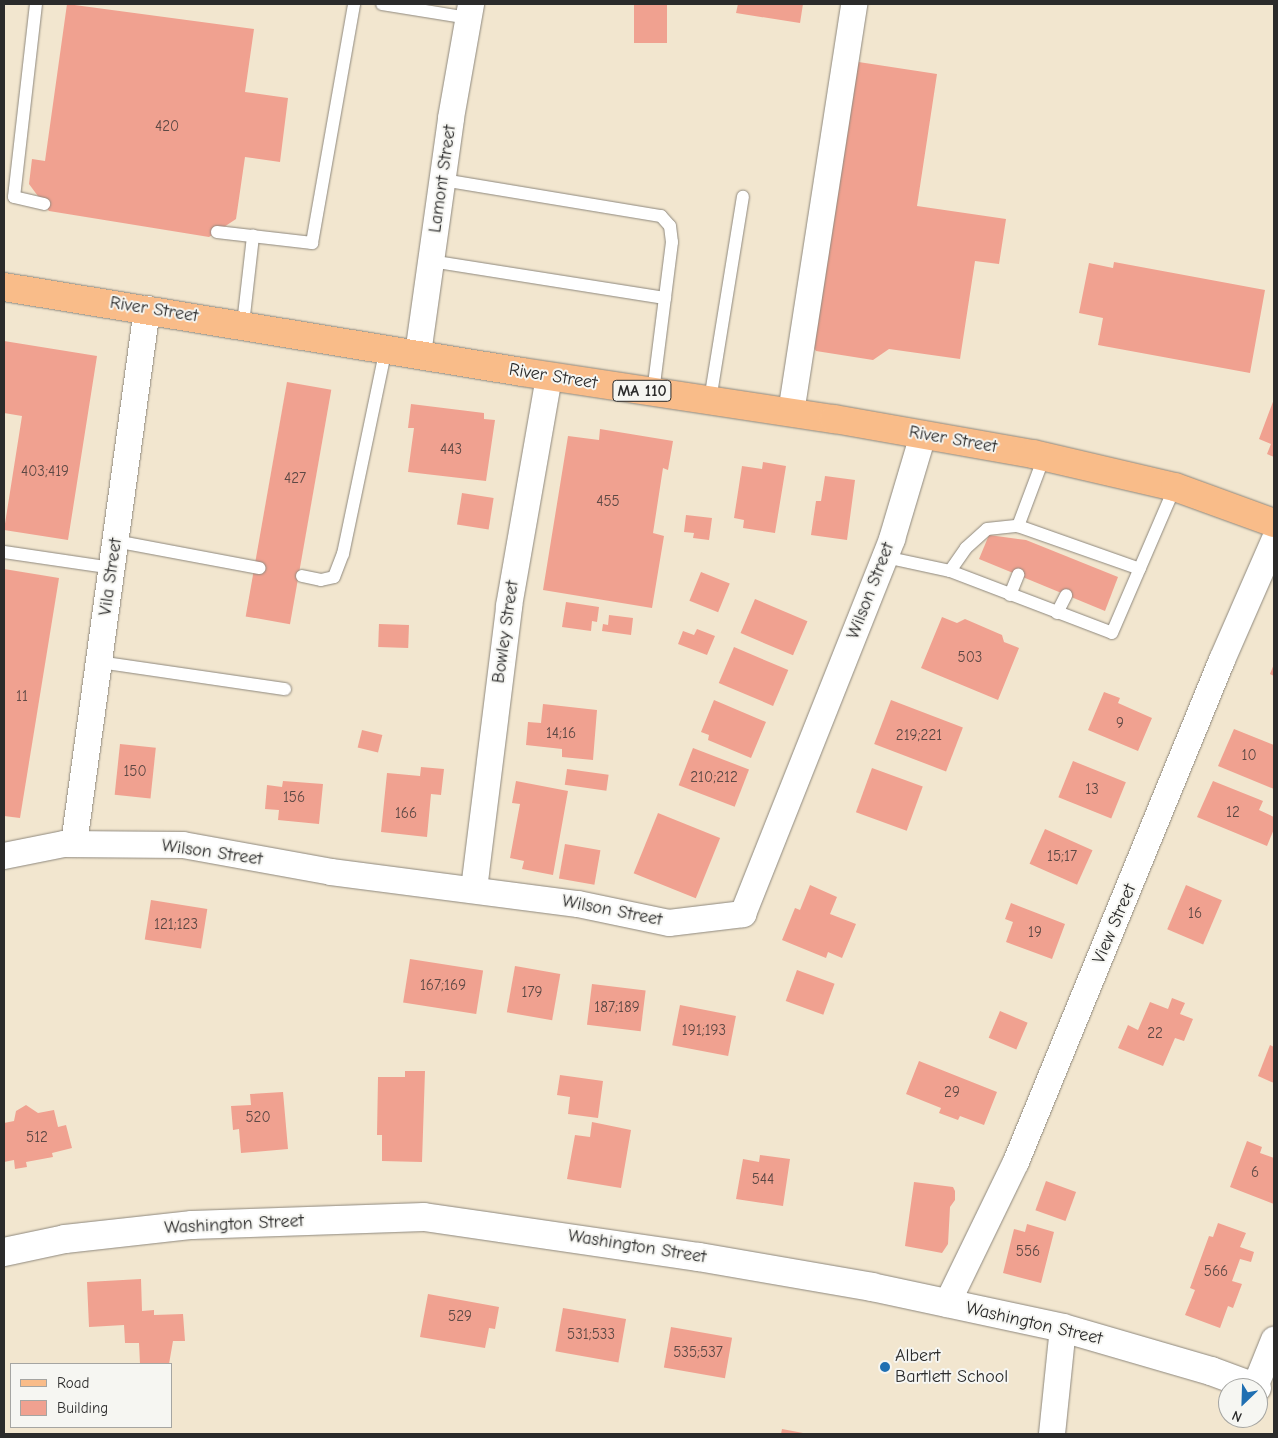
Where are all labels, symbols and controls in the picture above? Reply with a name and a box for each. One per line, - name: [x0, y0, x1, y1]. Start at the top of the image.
- house number: 420: [155, 118, 179, 136]
- street label: Lamont Street: [425, 124, 461, 234]
- street label: River Street: [108, 292, 200, 328]
- street label: River Street: [507, 359, 599, 395]
- road number: MA 110: [612, 378, 672, 404]
- street label: River Street: [907, 422, 999, 458]
- house number: 443: [440, 441, 462, 459]
- house number: 403;419: [21, 463, 69, 481]
- house number: 427: [284, 470, 306, 488]
- house number: 455: [596, 493, 620, 511]
- street label: Vila Street: [95, 537, 127, 617]
- street label: Wilson Street: [843, 540, 899, 642]
- street label: Bowley Street: [488, 579, 524, 685]
- house number: 503: [958, 649, 982, 667]
- house number: 11: [16, 688, 28, 706]
- house number: 9: [1116, 715, 1124, 733]
- house number: 14;16: [546, 725, 576, 743]
- house number: 219;221: [896, 727, 942, 745]
- house number: 10: [1241, 747, 1257, 765]
- house number: 150: [123, 763, 147, 781]
- house number: 210;212: [690, 769, 738, 787]
- house number: 13: [1085, 781, 1099, 799]
- house number: 156: [283, 789, 305, 807]
- house number: 12: [1226, 804, 1240, 822]
- house number: 166: [395, 805, 417, 823]
- street label: Wilson Street: [160, 835, 264, 871]
- house number: 15;17: [1047, 848, 1077, 866]
- street label: View Street: [1089, 881, 1141, 967]
- street label: Wilson Street: [560, 891, 664, 931]
- house number: 16: [1188, 905, 1202, 923]
- house number: 121;123: [154, 916, 198, 934]
- house number: 19: [1028, 924, 1042, 942]
- house number: 167;169: [420, 977, 466, 995]
- house number: 179: [522, 984, 542, 1002]
- house number: 187;189: [594, 999, 640, 1017]
- house number: 191;193: [682, 1022, 726, 1040]
- house number: 22: [1147, 1025, 1163, 1043]
- house number: 29: [944, 1084, 960, 1102]
- house number: 520: [245, 1109, 271, 1127]
- house number: 512: [26, 1129, 48, 1147]
- house number: 6: [1251, 1164, 1259, 1182]
- house number: 544: [752, 1171, 774, 1189]
- street label: Washington Street: [164, 1211, 304, 1239]
- street label: Washington Street: [566, 1225, 708, 1269]
- house number: 556: [1016, 1243, 1040, 1261]
- house number: 566: [1204, 1263, 1228, 1281]
- street label: Washington Street: [964, 1298, 1104, 1350]
- house number: 529: [448, 1308, 472, 1326]
- house number: 531;533: [567, 1326, 615, 1344]
- house number: 535;537: [673, 1344, 723, 1362]
- place label: Albert Bartlett School: [895, 1346, 1008, 1388]
- marker: Albert Bartlett School: [879, 1361, 891, 1373]
- legend: [10, 1363, 172, 1428]
- text: Road: [57, 1374, 89, 1392]
- north arrow: [1218, 1378, 1268, 1428]
- text: Building: [57, 1399, 108, 1417]
- text: N: [1229, 1407, 1245, 1426]

